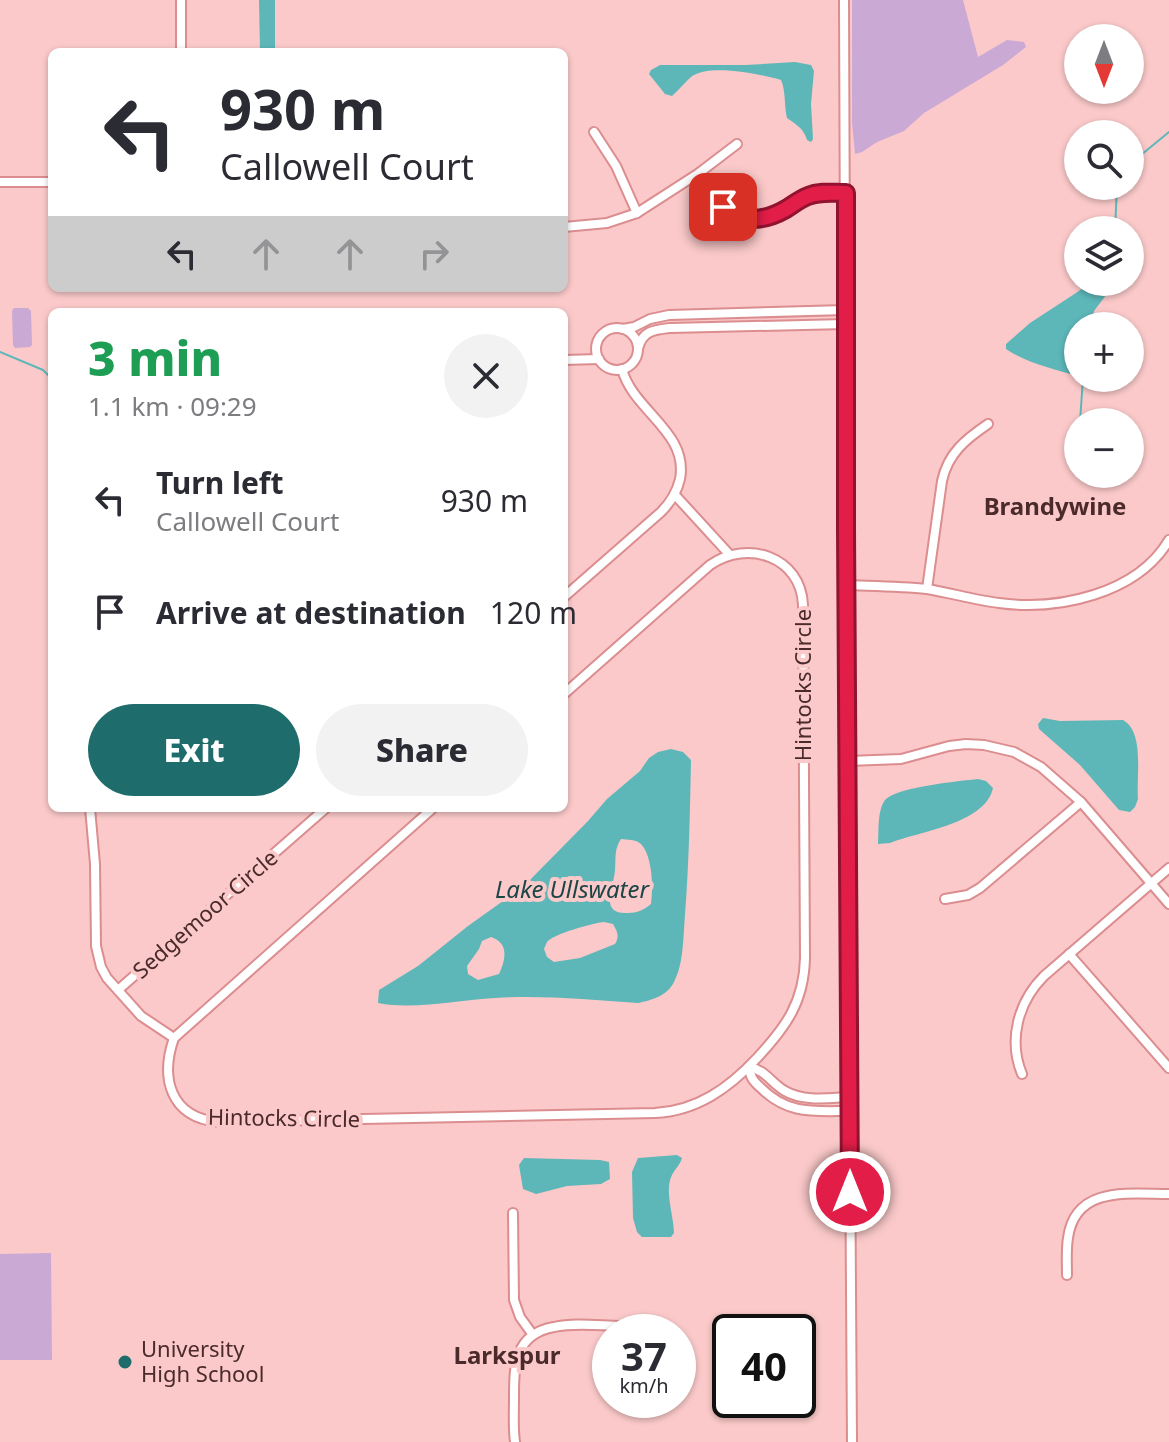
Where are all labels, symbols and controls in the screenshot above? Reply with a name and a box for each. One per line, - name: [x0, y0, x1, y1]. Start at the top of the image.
- north arrow: [1064, 24, 1144, 104]
- map controls: [1064, 24, 1144, 488]
- text: 930 m: [220, 70, 385, 146]
- icon: left: [88, 80, 192, 184]
- button: search: [1064, 120, 1144, 200]
- text: Callowell Court: [220, 142, 474, 191]
- pin: [689, 173, 757, 241]
- icon: arrive: [701, 185, 745, 229]
- button: layers: [1064, 216, 1144, 296]
- icon: left: [160, 232, 204, 276]
- icon: ahead: [244, 232, 288, 276]
- icon: ahead: [328, 232, 372, 276]
- icon: right: [412, 232, 456, 276]
- button: +: [1064, 312, 1144, 392]
- text: 3 min: [88, 325, 222, 390]
- button: close: [444, 334, 528, 418]
- text: 1.1 km · 09:29: [88, 388, 257, 424]
- button: −: [1064, 408, 1144, 488]
- text: Turn left: [156, 462, 284, 503]
- icon: left: [88, 478, 132, 522]
- text: 930 m: [441, 480, 528, 521]
- district label: Brandywine: [984, 489, 1126, 522]
- text: Callowell Court: [156, 503, 339, 539]
- icon: arrive: [88, 590, 132, 634]
- text: Arrive at destination: [156, 592, 466, 633]
- text: 120 m: [490, 592, 577, 633]
- street label: Hintocks Circle: [787, 609, 817, 761]
- button: Exit: [88, 704, 300, 796]
- button: Share: [316, 704, 528, 796]
- street label: Sedgemoor Circle: [126, 842, 283, 985]
- water label: Lake Ullswater: [495, 872, 651, 905]
- street label: Hintocks Circle: [208, 1101, 360, 1133]
- position arrow: [808, 1150, 892, 1234]
- speed limit sign: 40: [712, 1314, 816, 1418]
- text: 37: [621, 1328, 667, 1383]
- place label: University High School: [141, 1333, 264, 1388]
- district label: Larkspur: [454, 1338, 561, 1371]
- marker: University High School: [116, 1353, 134, 1371]
- text: km/h: [619, 1372, 669, 1399]

